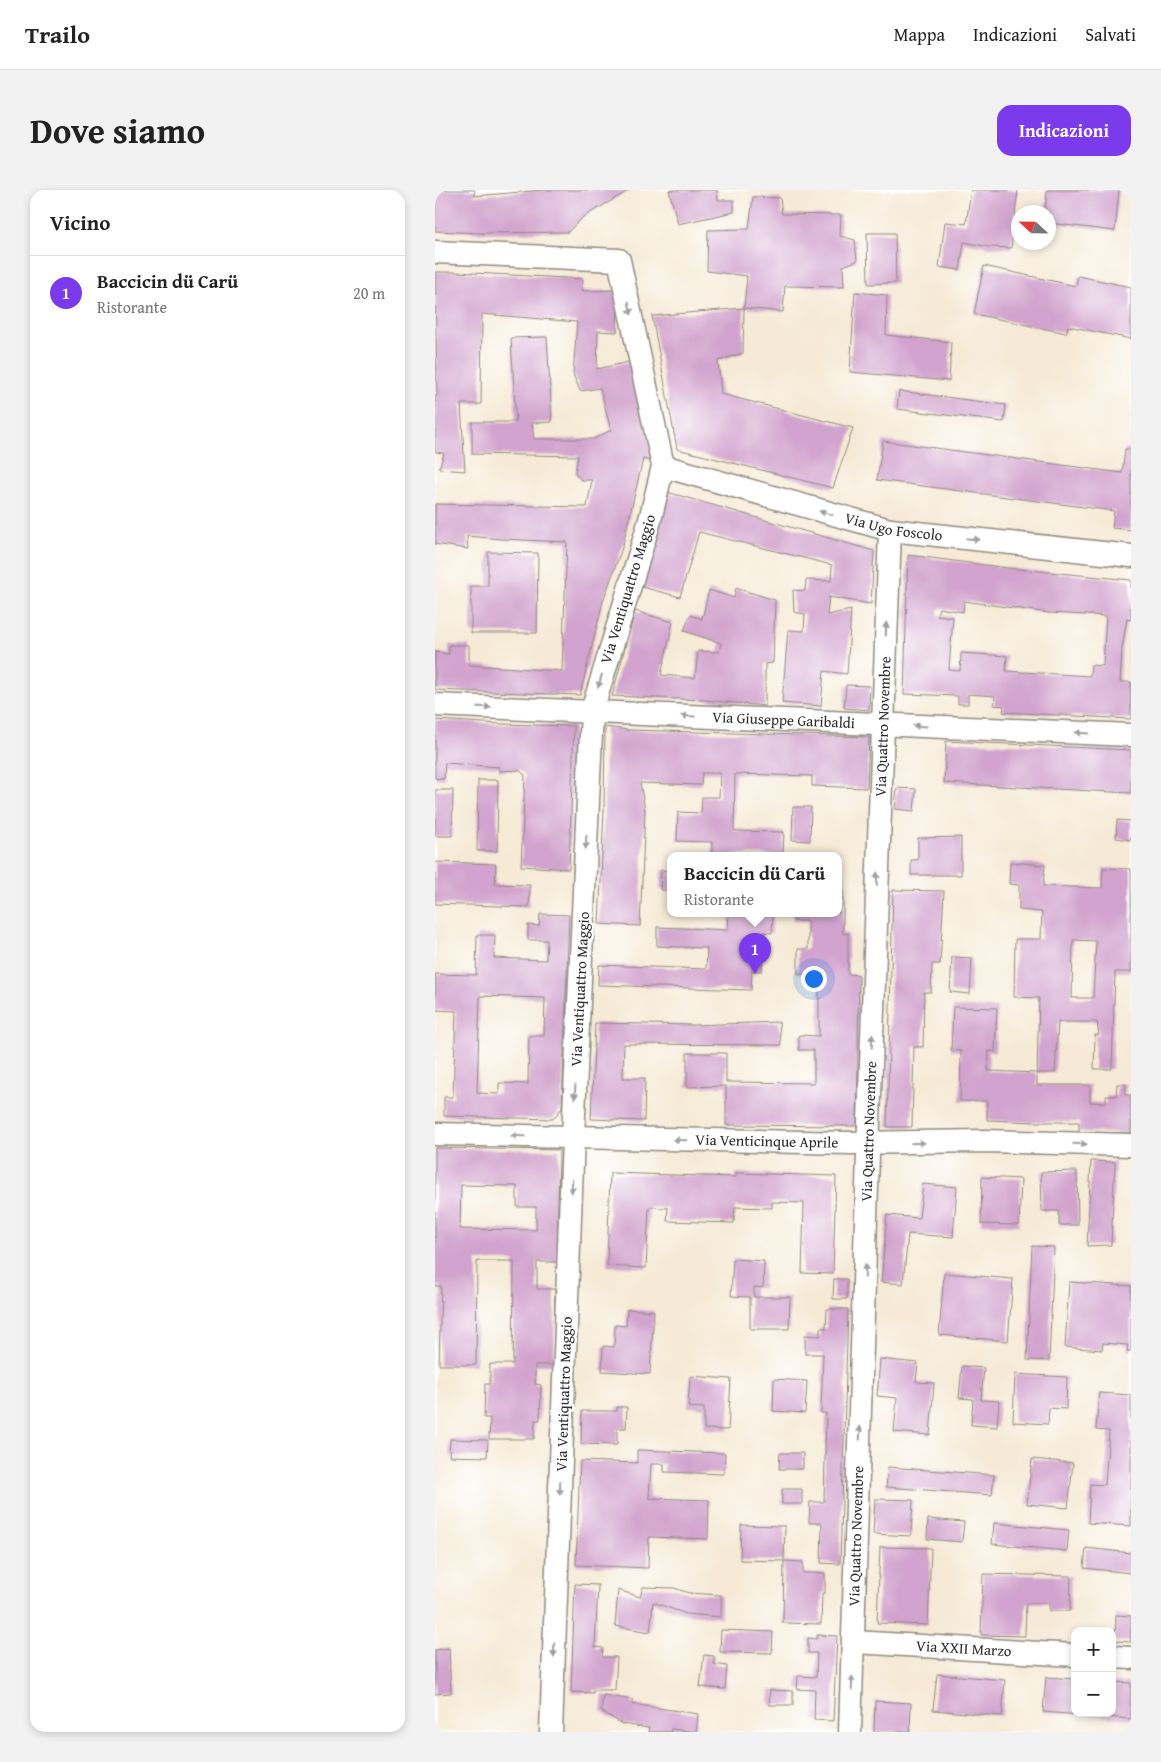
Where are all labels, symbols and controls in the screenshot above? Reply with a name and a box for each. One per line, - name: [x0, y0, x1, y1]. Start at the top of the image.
- text: Trailo: [25, 17, 90, 52]
- text: Mappa: [894, 21, 945, 48]
- text: Indicazioni: [973, 21, 1057, 48]
- text: Salvati: [1085, 21, 1136, 48]
- text: Dove siamo: [30, 105, 205, 156]
- button: Indicazioni: [997, 105, 1131, 156]
- north arrow: [1011, 205, 1056, 250]
- text: Vicino: [50, 207, 110, 238]
- text: Baccicin dü Carü: [97, 267, 238, 295]
- text: 1: [62, 281, 70, 305]
- text: 20 m: [353, 281, 385, 305]
- text: Ristorante: [97, 295, 167, 319]
- one-way arrow: [626, 300, 634, 316]
- street label: Via Ugo Foscolo: [843, 507, 944, 546]
- one-way arrow: [819, 508, 834, 516]
- street label: Via Ventiquattro Maggio: [595, 511, 660, 666]
- one-way arrow: [966, 535, 982, 543]
- one-way arrow: [882, 621, 890, 637]
- street label: Via Quattro Novembre: [870, 656, 896, 797]
- one-way arrow: [596, 674, 604, 689]
- one-way arrow: [476, 703, 492, 711]
- street label: Via Giuseppe Garibaldi: [712, 706, 856, 733]
- one-way arrow: [679, 711, 695, 719]
- one-way arrow: [912, 721, 928, 729]
- one-way arrow: [1074, 729, 1090, 737]
- one-way arrow: [582, 834, 590, 850]
- popup: [667, 852, 842, 917]
- text: Baccicin dü Carü: [684, 859, 825, 887]
- one-way arrow: [874, 871, 882, 887]
- text: Ristorante: [684, 887, 754, 911]
- street label: Via Ventiquattro Maggio: [565, 911, 594, 1067]
- pin: 1: [739, 933, 771, 974]
- your location: [801, 966, 827, 992]
- one-way arrow: [868, 1033, 876, 1049]
- street label: Via Quattro Novembre: [856, 1061, 881, 1202]
- one-way arrow: [571, 1084, 579, 1100]
- street label: Via Venticinque Aprile: [695, 1129, 839, 1153]
- one-way arrow: [509, 1131, 525, 1139]
- one-way arrow: [672, 1135, 688, 1143]
- one-way arrow: [910, 1138, 926, 1146]
- one-way arrow: [1072, 1140, 1088, 1148]
- one-way arrow: [567, 1178, 575, 1194]
- one-way arrow: [861, 1263, 869, 1279]
- street label: Via Ventiquattro Maggio: [550, 1316, 577, 1472]
- one-way arrow: [856, 1425, 864, 1441]
- street label: Via Quattro Novembre: [843, 1465, 868, 1607]
- one-way arrow: [556, 1480, 564, 1496]
- map controls: [1071, 1627, 1116, 1717]
- button: +: [1071, 1627, 1116, 1672]
- street label: Via XXII Marzo: [916, 1635, 1012, 1661]
- one-way arrow: [550, 1643, 558, 1659]
- button: −: [1071, 1672, 1116, 1717]
- one-way arrow: [848, 1675, 856, 1691]

